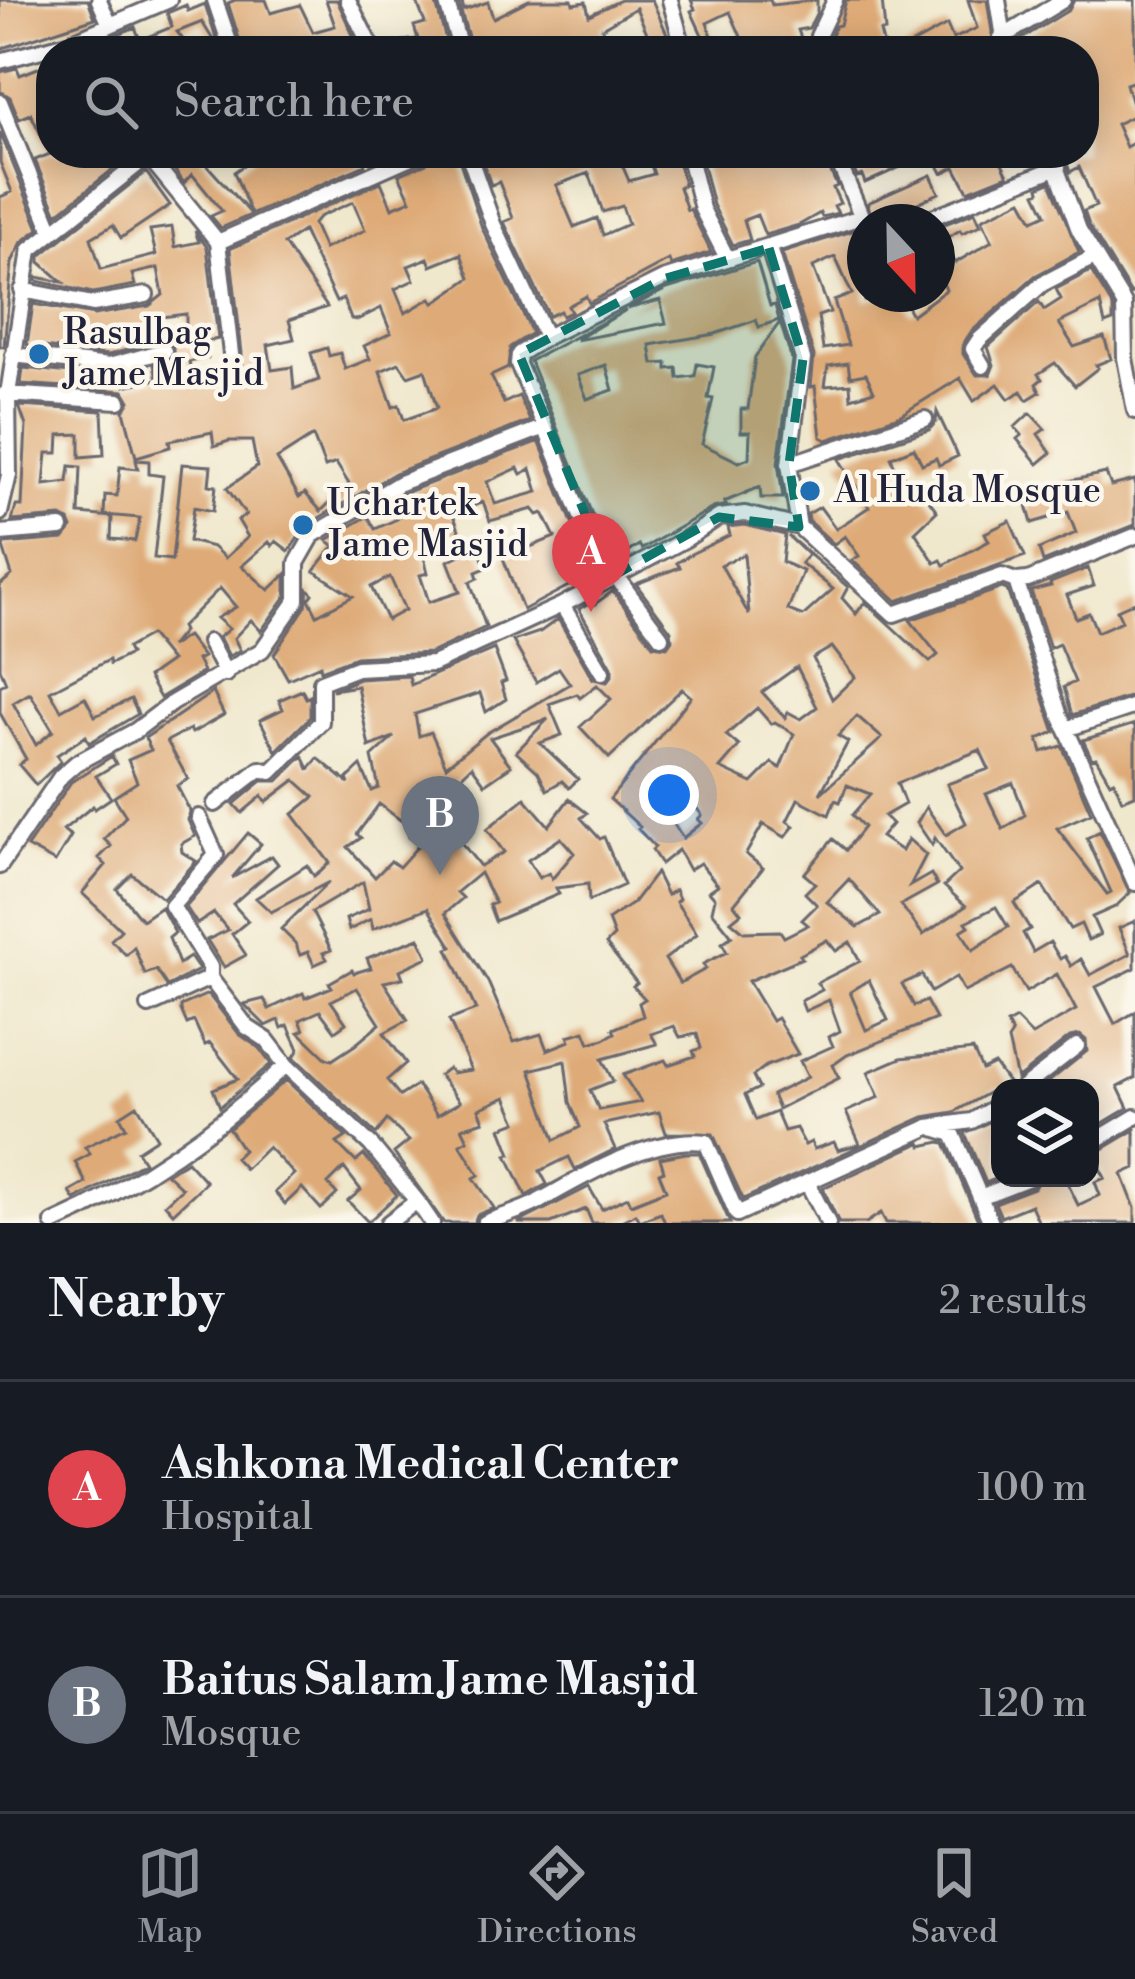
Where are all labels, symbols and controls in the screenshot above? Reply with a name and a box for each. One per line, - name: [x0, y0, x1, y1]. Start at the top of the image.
- search box: [36, 36, 1099, 168]
- icon: search: [78, 69, 144, 135]
- text: Search here: [174, 74, 414, 131]
- north arrow: [847, 204, 955, 312]
- place label: Rasulbag Jame Masjid: [61, 311, 264, 397]
- marker: Rasulbag Jame Masjid: [26, 341, 52, 367]
- place label: Al Huda Mosque: [833, 469, 1101, 514]
- marker: Al Huda Mosque: [797, 478, 823, 504]
- place label: Uchartek Jame Masjid: [325, 482, 528, 568]
- marker: Uchartek Jame Masjid: [290, 512, 316, 538]
- pin: A: [552, 513, 630, 612]
- your location: [639, 765, 699, 825]
- pin: B: [401, 776, 479, 875]
- map controls: [991, 1079, 1099, 1187]
- button: layers: [991, 1079, 1099, 1187]
- text: Nearby: [48, 1269, 224, 1333]
- text: 2 results: [939, 1277, 1087, 1326]
- text: Ashkona Medical Center: [162, 1436, 679, 1493]
- text: A: [73, 1464, 101, 1513]
- text: 100 m: [978, 1464, 1087, 1513]
- text: Hospital: [162, 1493, 313, 1542]
- text: Baitus Salam Jame Masjid: [162, 1652, 698, 1709]
- text: B: [72, 1680, 102, 1729]
- text: 120 m: [979, 1680, 1087, 1729]
- text: Mosque: [162, 1709, 302, 1758]
- tab: Map: [137, 1840, 203, 1953]
- tab: Directions: [478, 1840, 637, 1953]
- tab: Saved: [911, 1840, 998, 1953]

